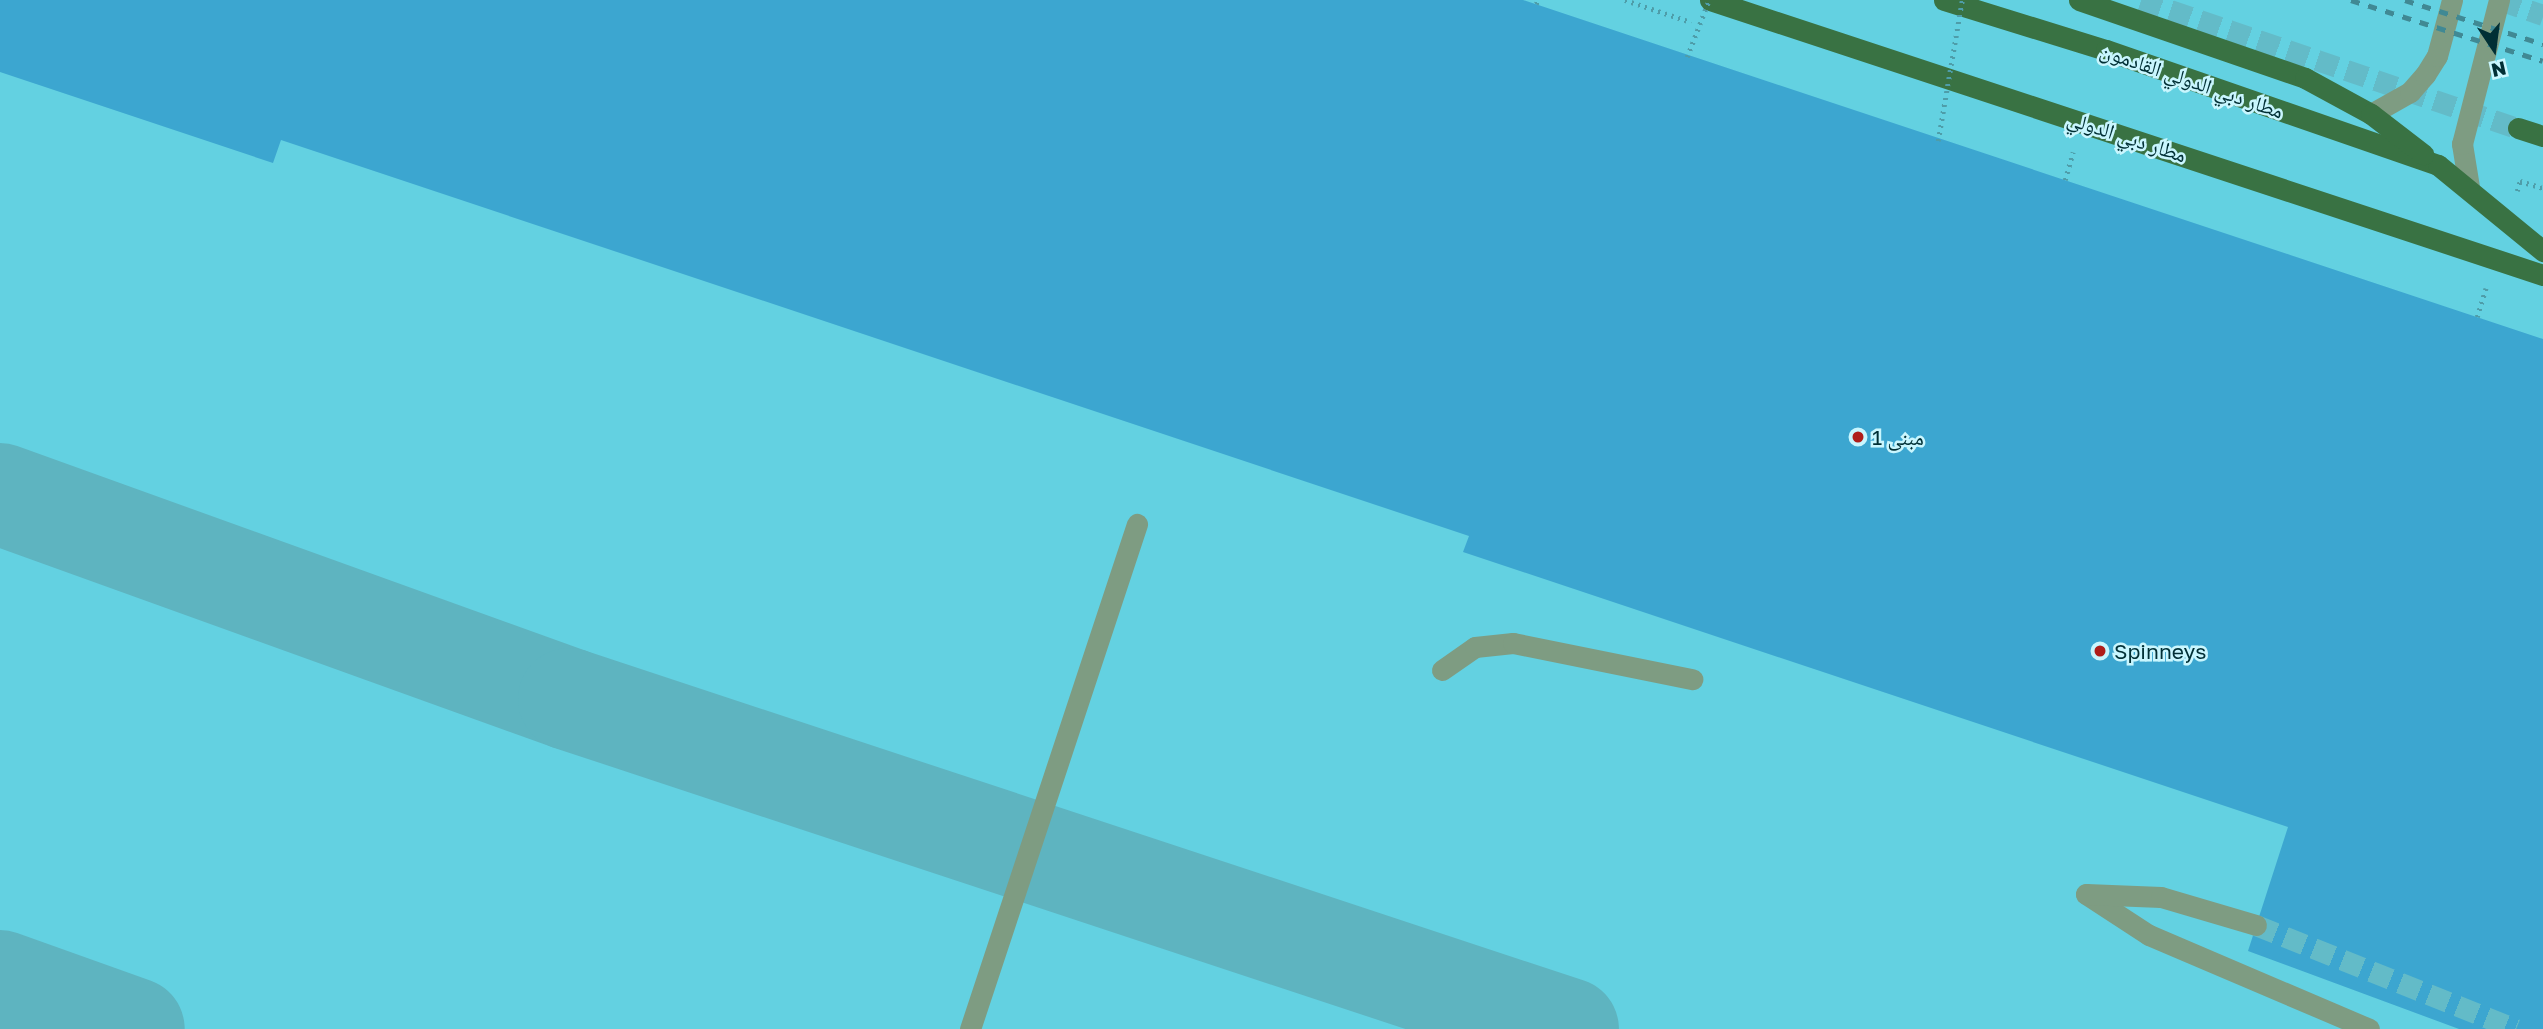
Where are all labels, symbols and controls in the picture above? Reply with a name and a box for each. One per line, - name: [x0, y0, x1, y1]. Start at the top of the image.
- north arrow: [2459, 14, 2529, 84]
- street label: مطار دبي الدولي القادمون: [2097, 37, 2287, 123]
- text: N: [2489, 57, 2508, 83]
- street label: مطار دبي الدولي: [2064, 105, 2190, 167]
- place label: مبنى 1: [1872, 424, 1924, 450]
- marker: مبنى 1: [1850, 429, 1866, 445]
- place label: Spinneys: [2114, 638, 2206, 664]
- marker: Spinneys: [2092, 643, 2108, 659]

